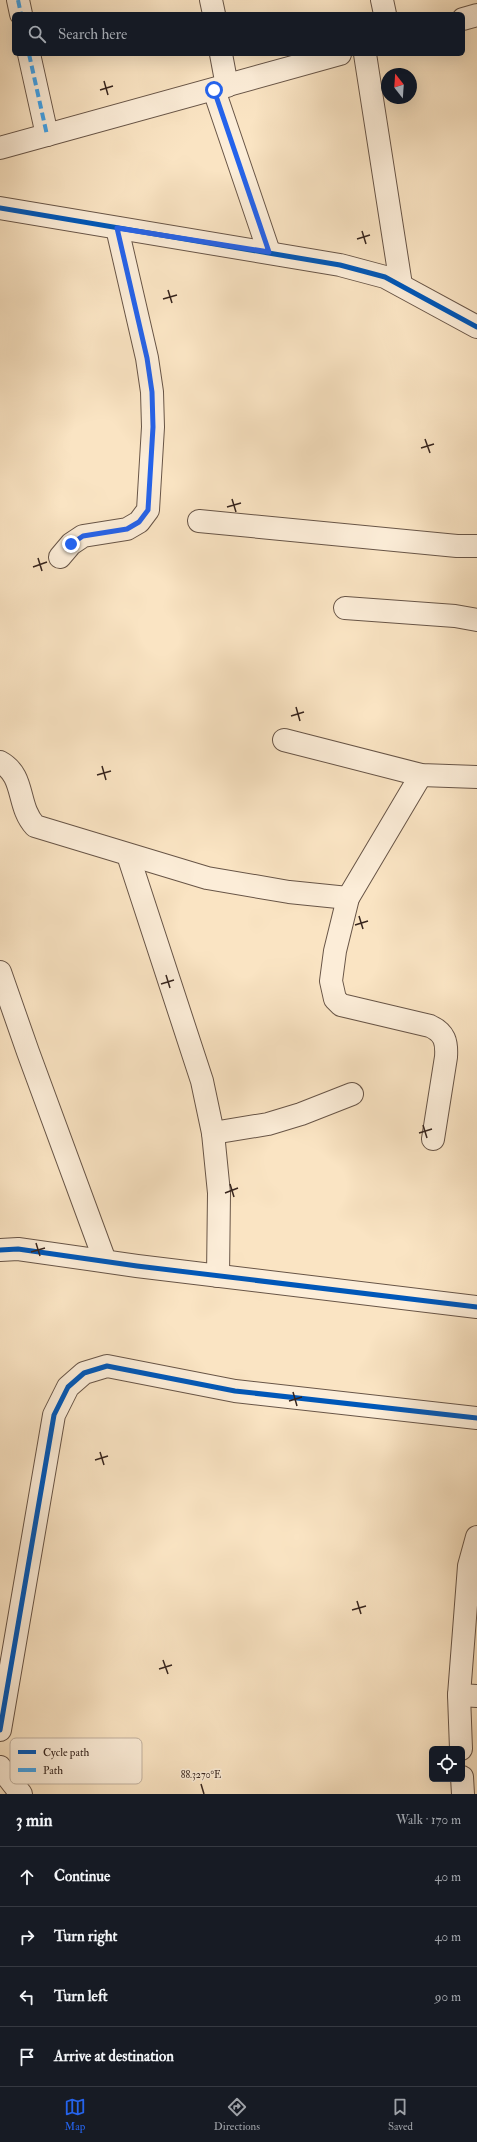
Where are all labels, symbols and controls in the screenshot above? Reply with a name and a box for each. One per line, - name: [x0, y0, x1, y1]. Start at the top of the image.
- search box: [12, 12, 465, 56]
- icon: search: [26, 23, 48, 45]
- text: Search here: [58, 25, 127, 44]
- north arrow: [381, 68, 417, 104]
- route start: [205, 81, 223, 99]
- route end: [62, 535, 80, 553]
- legend: [10, 1738, 142, 1784]
- text: Cycle path: [43, 1746, 89, 1760]
- map controls: [429, 1746, 465, 1782]
- button: locate: [429, 1746, 465, 1782]
- text: Path: [43, 1764, 63, 1777]
- text: 88.3270°E: [181, 1769, 221, 1781]
- text: 3 min: [16, 1810, 53, 1831]
- text: Walk · 170 m: [396, 1812, 461, 1828]
- icon: ahead: [16, 1866, 38, 1888]
- text: Continue: [54, 1867, 110, 1886]
- text: 40 m: [435, 1869, 461, 1885]
- icon: right: [16, 1926, 38, 1948]
- text: Turn right: [54, 1927, 117, 1946]
- text: 40 m: [435, 1929, 461, 1945]
- icon: left: [16, 1986, 38, 2008]
- text: Turn left: [54, 1987, 108, 2006]
- text: 90 m: [435, 1989, 461, 2005]
- icon: arrive: [16, 2046, 38, 2068]
- text: Arrive at destination: [54, 2047, 174, 2066]
- tab: Map: [64, 2096, 86, 2133]
- tab: Directions: [214, 2096, 260, 2133]
- tab: Saved: [388, 2096, 413, 2133]

